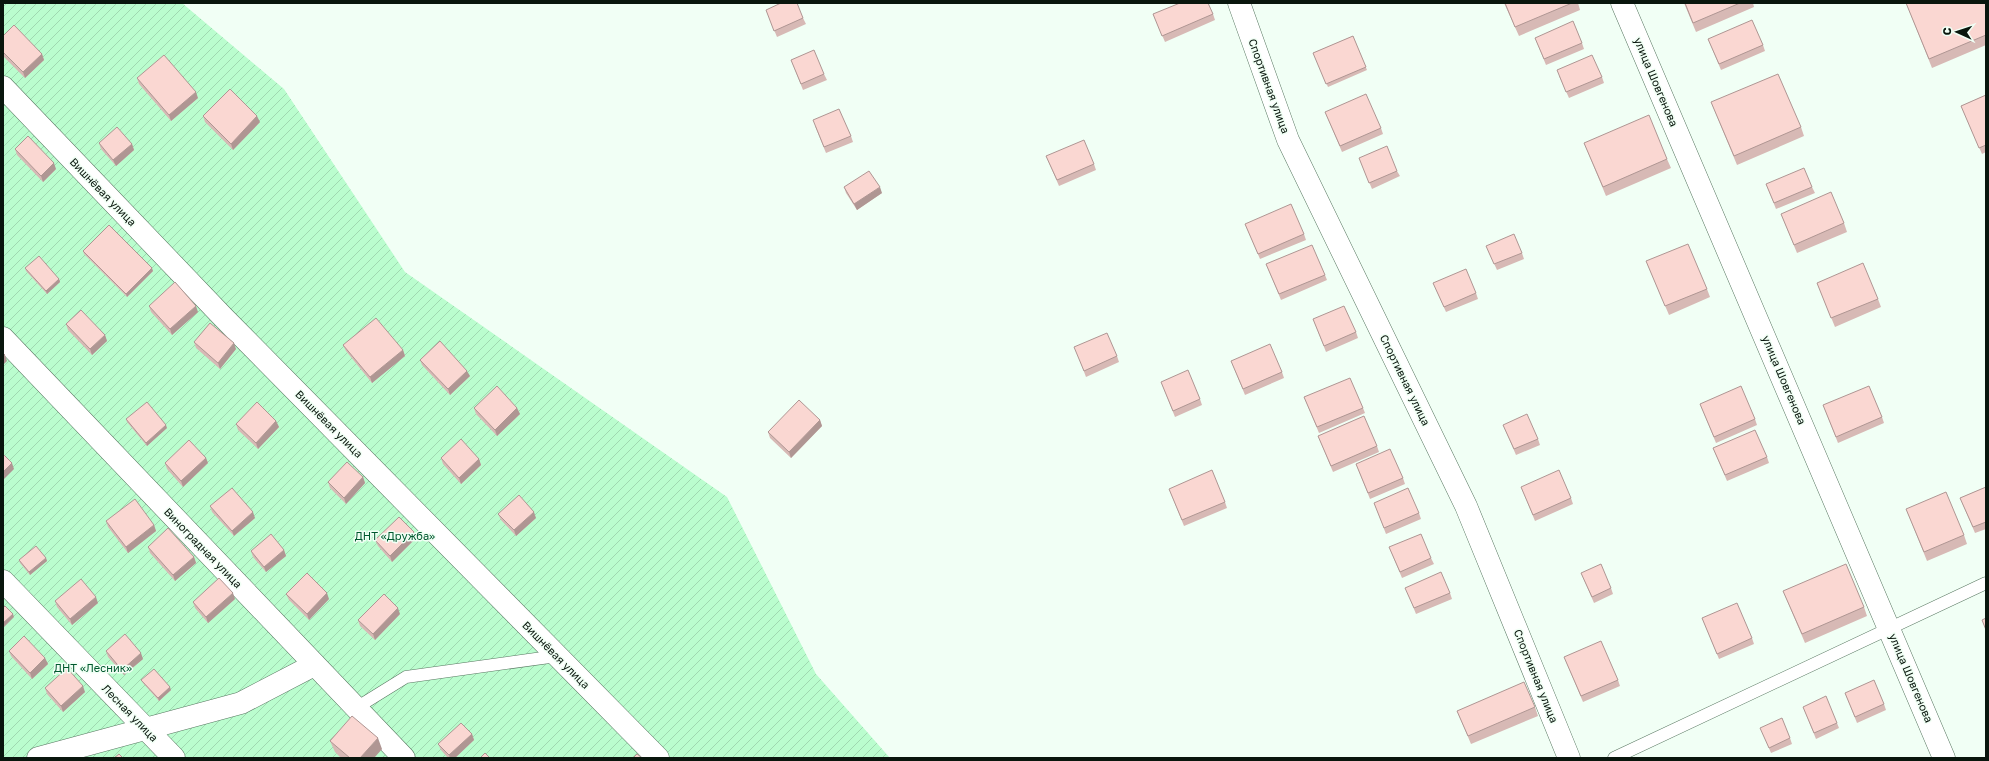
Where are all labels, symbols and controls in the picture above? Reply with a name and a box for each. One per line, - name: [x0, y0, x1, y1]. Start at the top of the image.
- north arrow: [1937, 12, 1977, 52]
- text: С: [1940, 27, 1953, 36]
- street label: улица Шовгенова: [1632, 35, 1681, 128]
- street label: Спортивная улица: [1246, 37, 1293, 135]
- street label: Вишнёвая улица: [68, 155, 139, 228]
- street label: Спортивная улица: [1378, 332, 1433, 427]
- street label: улица Шовгенова: [1760, 333, 1809, 426]
- street label: Вишнёвая улица: [293, 387, 366, 460]
- street label: Виноградная улица: [162, 505, 245, 590]
- park label: ДНТ «Дружба»: [355, 529, 435, 542]
- street label: Вишнёвая улица: [520, 618, 593, 691]
- street label: Спортивная улица: [1512, 627, 1561, 725]
- street label: улица Шовгенова: [1887, 631, 1936, 724]
- park label: ДНТ «Лесник»: [54, 661, 132, 674]
- street label: Лесная улица: [100, 681, 161, 744]

